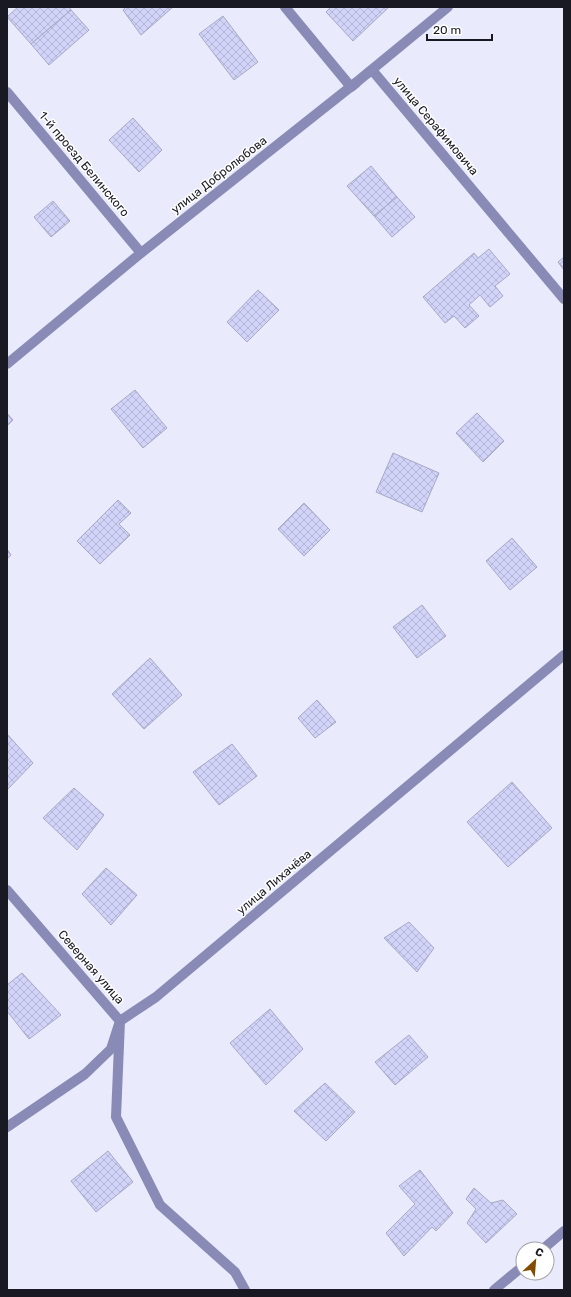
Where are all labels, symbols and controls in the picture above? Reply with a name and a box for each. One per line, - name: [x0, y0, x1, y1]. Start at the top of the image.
- scale bar: [427, 16, 492, 42]
- text: 20 m: [433, 23, 461, 37]
- street label: улица Серафимовича: [391, 74, 481, 178]
- street label: 1-й проезд Белинского: [36, 109, 132, 219]
- street label: улица Добролюбова: [168, 133, 270, 217]
- street label: улица Лихачёва: [234, 847, 314, 917]
- street label: Северная улица: [55, 927, 127, 1007]
- north arrow: [515, 1241, 555, 1281]
- text: С: [533, 1245, 546, 1260]

